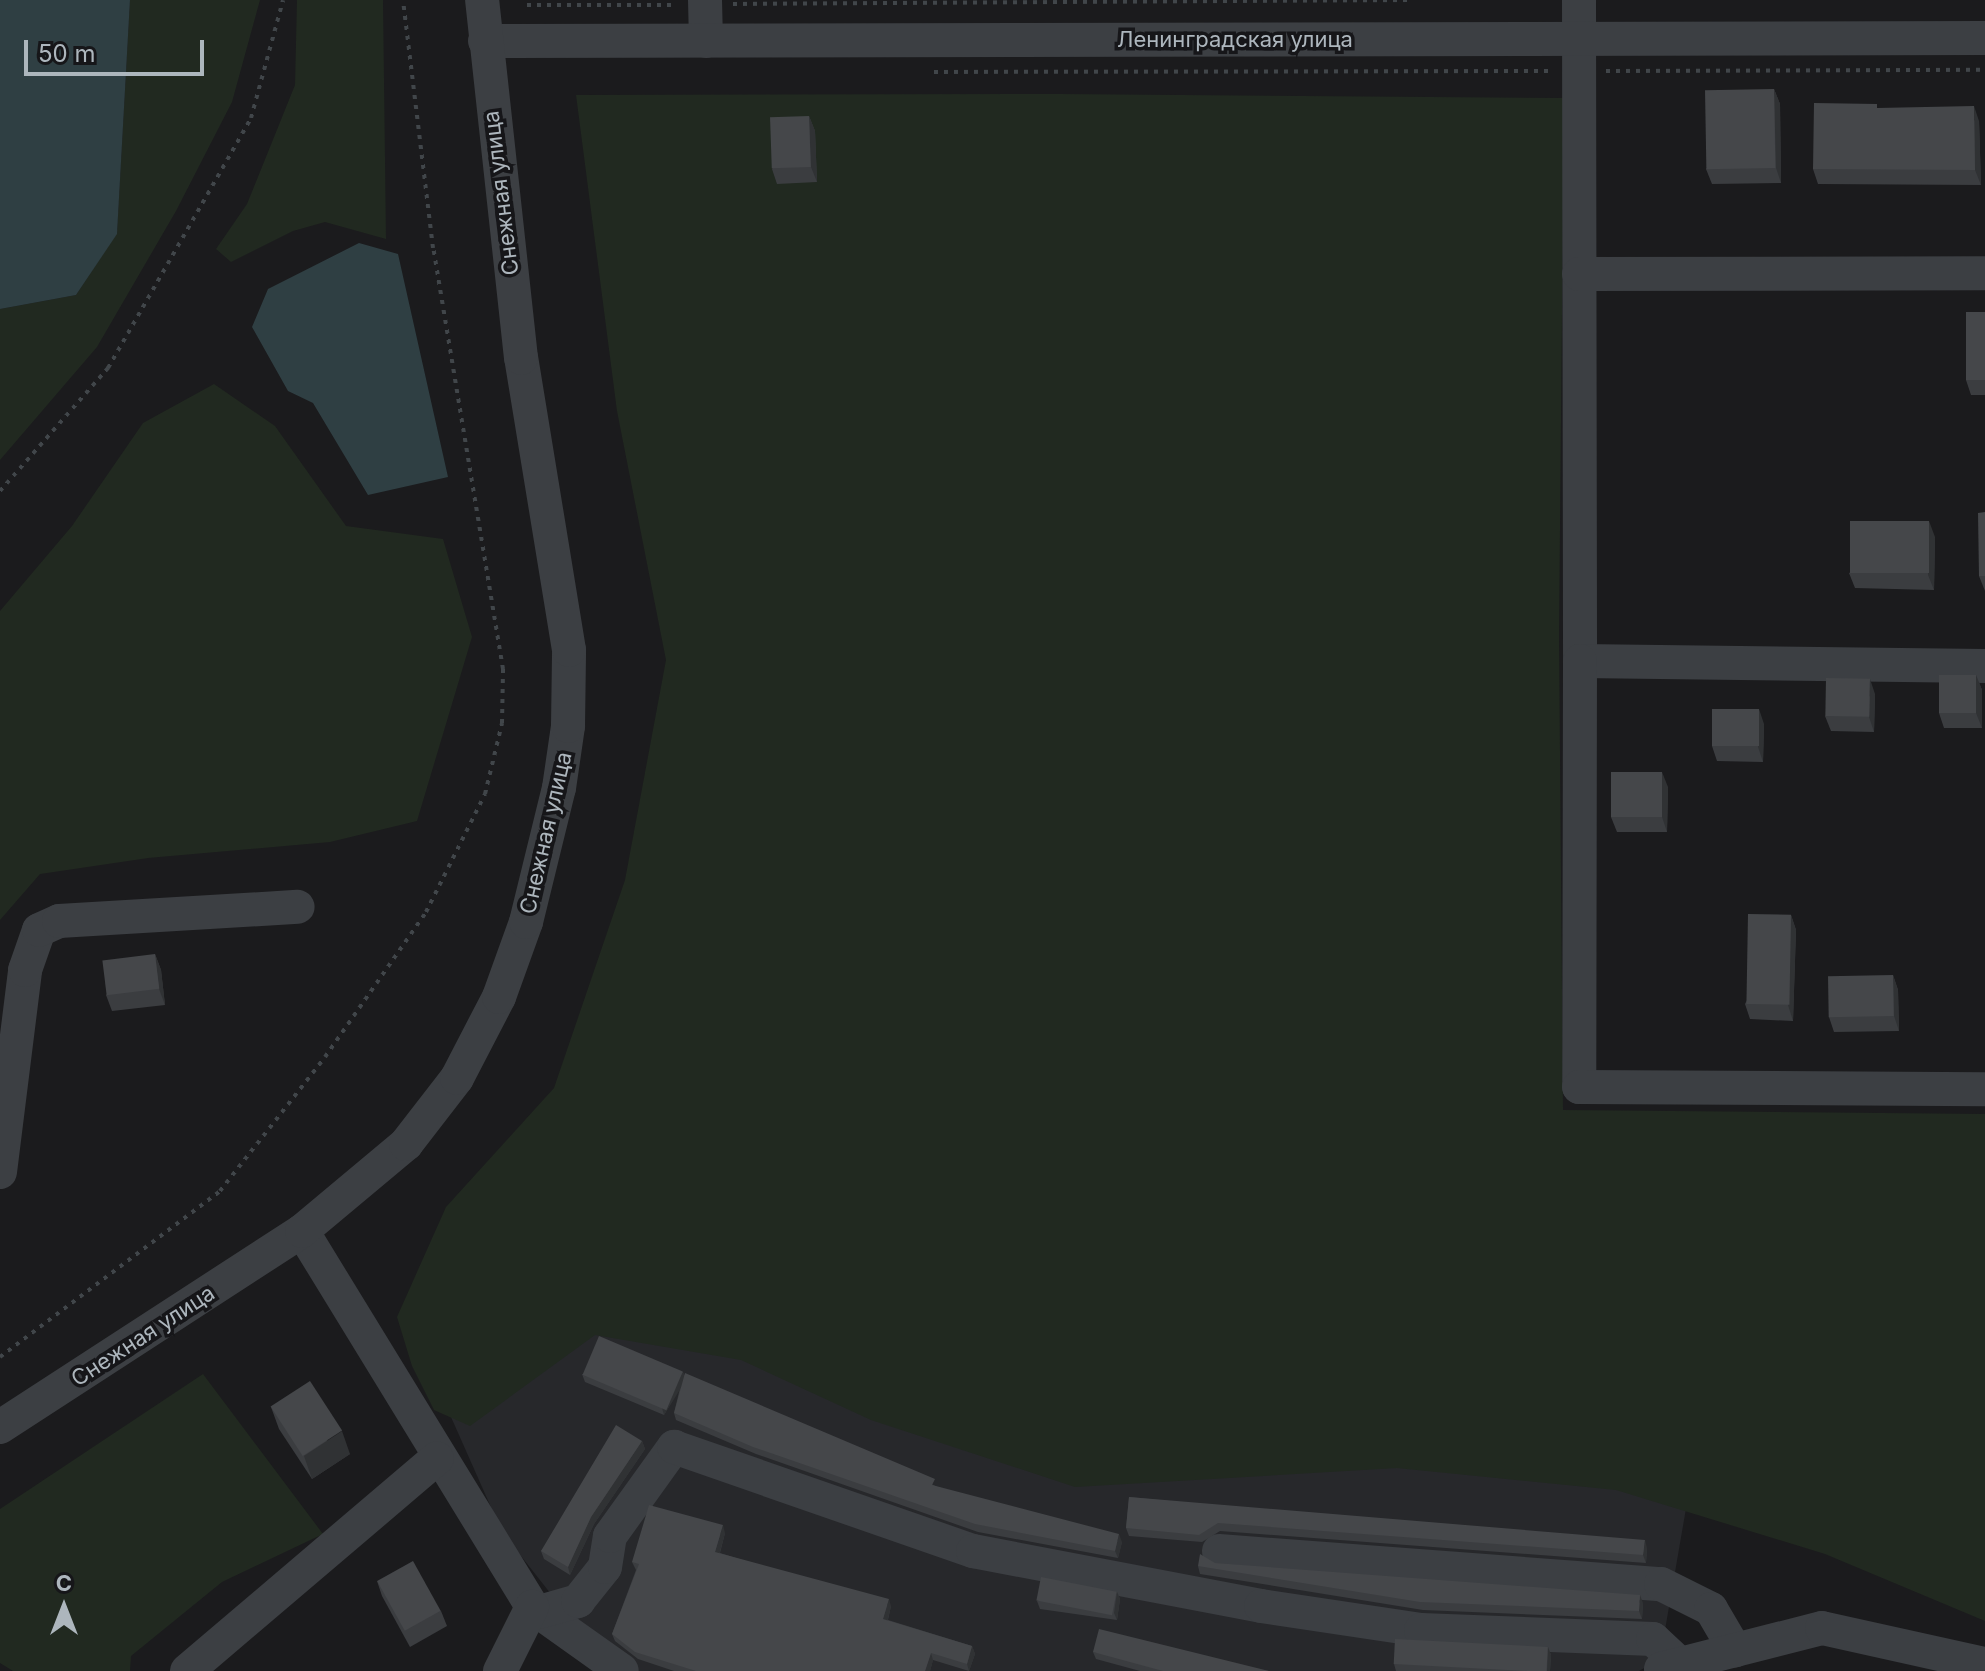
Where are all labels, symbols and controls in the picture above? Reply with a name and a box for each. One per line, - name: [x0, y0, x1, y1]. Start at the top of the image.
- scale bar: [28, 24, 208, 74]
- street label: Ленинградская улица: [1117, 27, 1353, 53]
- text: 50 m: [38, 39, 96, 68]
- street label: Снежная улица: [478, 109, 524, 277]
- street label: Снежная улица: [515, 749, 577, 917]
- street label: Снежная улица: [66, 1280, 220, 1392]
- north arrow: [24, 1567, 104, 1647]
- text: С: [56, 1570, 72, 1596]

